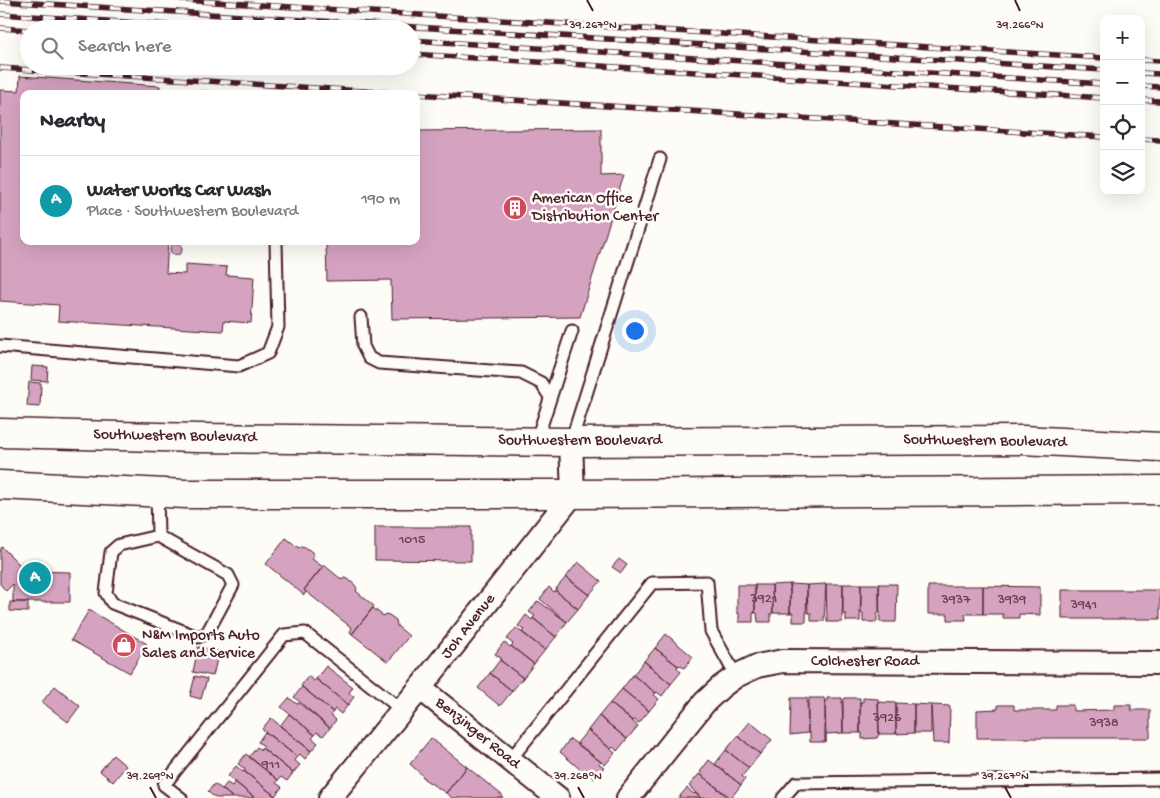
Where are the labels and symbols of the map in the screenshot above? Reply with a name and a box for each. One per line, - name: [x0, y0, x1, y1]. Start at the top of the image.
- text: 39.267°N: [568, 19, 617, 33]
- text: 39.266°N: [995, 19, 1044, 33]
- place label: American Office Distribution Center: [531, 190, 659, 227]
- building icon: American Office Distribution Center: [502, 195, 528, 221]
- your location: [622, 318, 648, 344]
- street label: Southwestern Boulevard: [93, 426, 259, 448]
- street label: Southwestern Boulevard: [903, 431, 1069, 453]
- street label: Southwestern Boulevard: [498, 432, 663, 451]
- house number: 1015: [398, 532, 425, 549]
- pin: A: [19, 559, 51, 597]
- street label: Joh Avenue: [438, 590, 501, 663]
- house number: 3921: [750, 591, 777, 608]
- house number: 3937: [941, 592, 971, 609]
- house number: 3939: [997, 592, 1026, 609]
- house number: 3941: [1070, 597, 1097, 614]
- place label: N&M Imports Auto Sales and Service: [142, 627, 260, 664]
- shop icon: N&M Imports Auto Sales and Service: [111, 632, 137, 658]
- street label: Colchester Road: [811, 653, 921, 672]
- street label: Benzinger Road: [430, 693, 525, 775]
- house number: 3926: [872, 710, 902, 727]
- house number: 3938: [1088, 715, 1119, 732]
- house number: 911: [261, 757, 280, 774]
- text: 39.269°N: [125, 770, 174, 784]
- text: 39.268°N: [553, 770, 602, 784]
- text: 39.267°N: [980, 770, 1029, 784]

